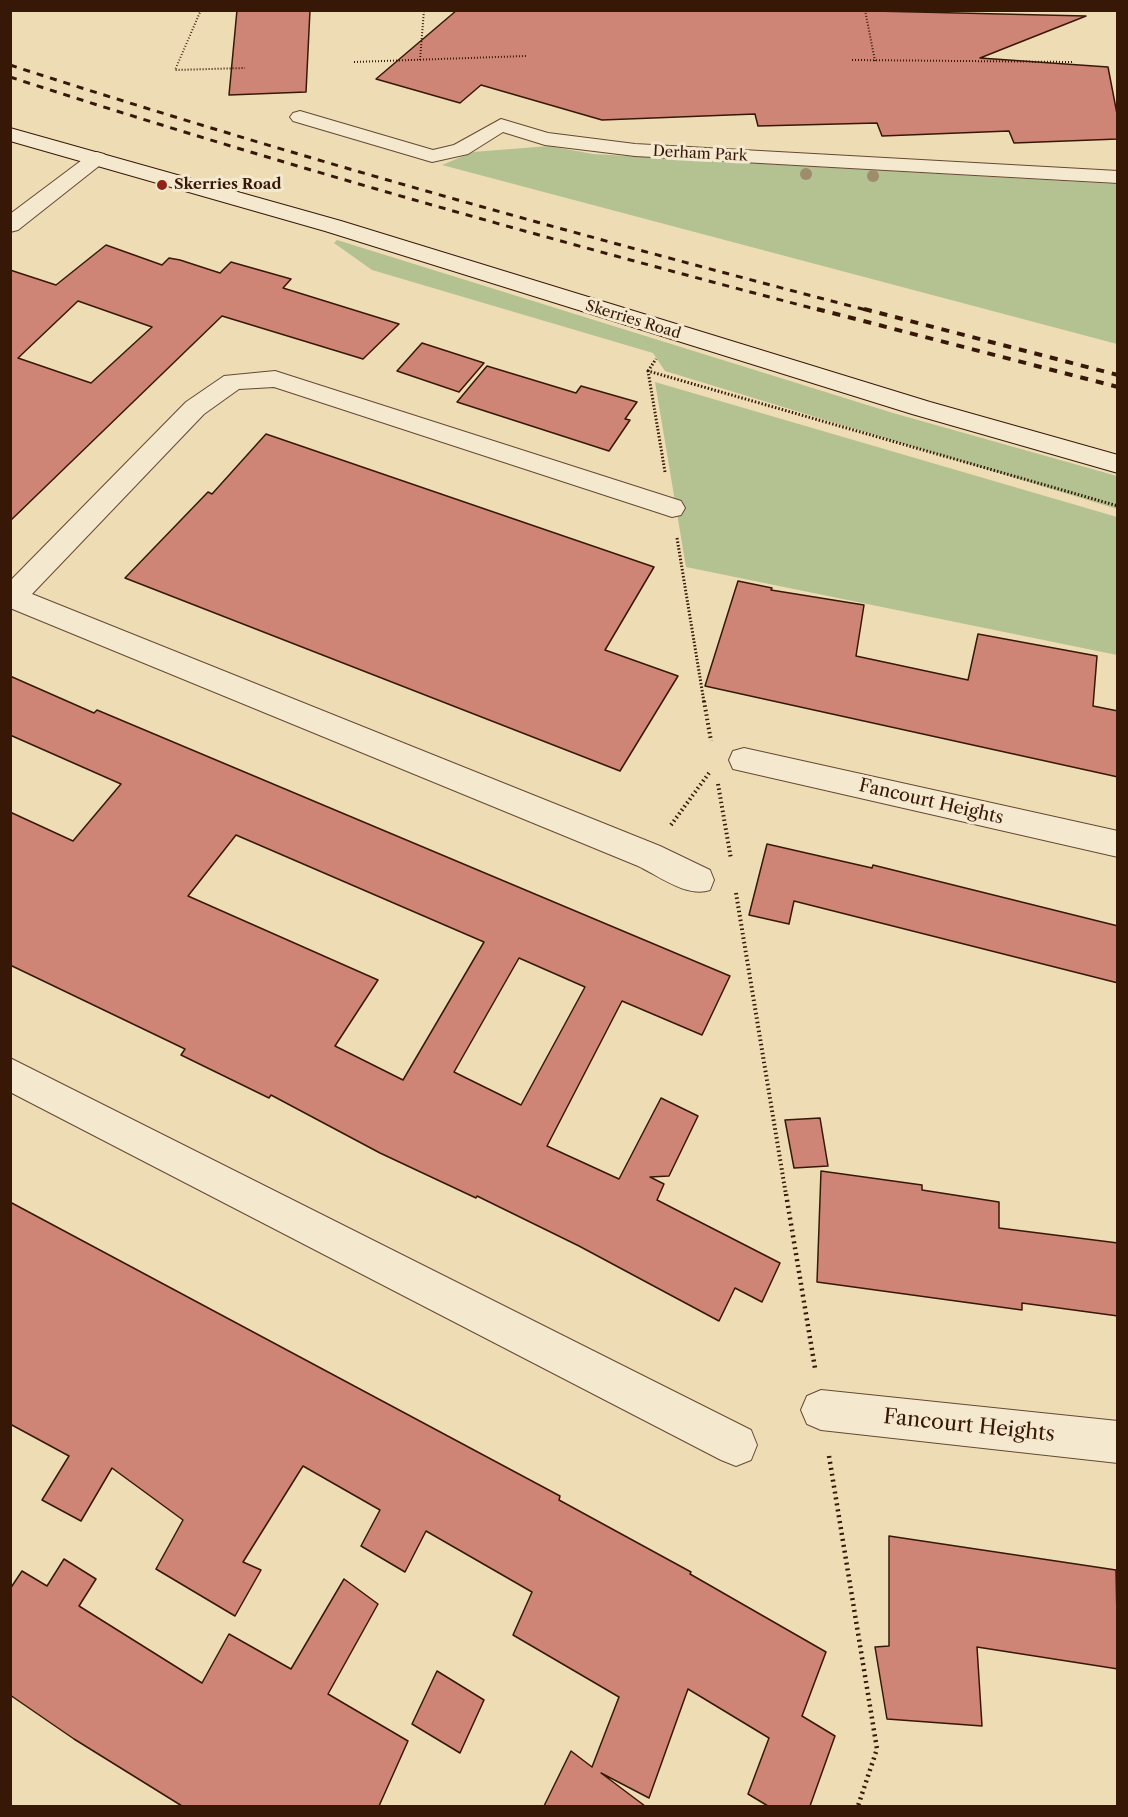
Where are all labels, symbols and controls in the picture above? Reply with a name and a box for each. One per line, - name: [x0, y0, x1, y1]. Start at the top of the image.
- street label: Derham Park: [652, 143, 748, 165]
- place label: Skerries Road: [174, 176, 281, 194]
- marker: Skerries Road: [155, 178, 169, 192]
- street label: Skerries Road: [583, 297, 683, 343]
- street label: Fancourt Heights: [857, 775, 1005, 829]
- street label: Fancourt Heights: [882, 1404, 1056, 1448]

